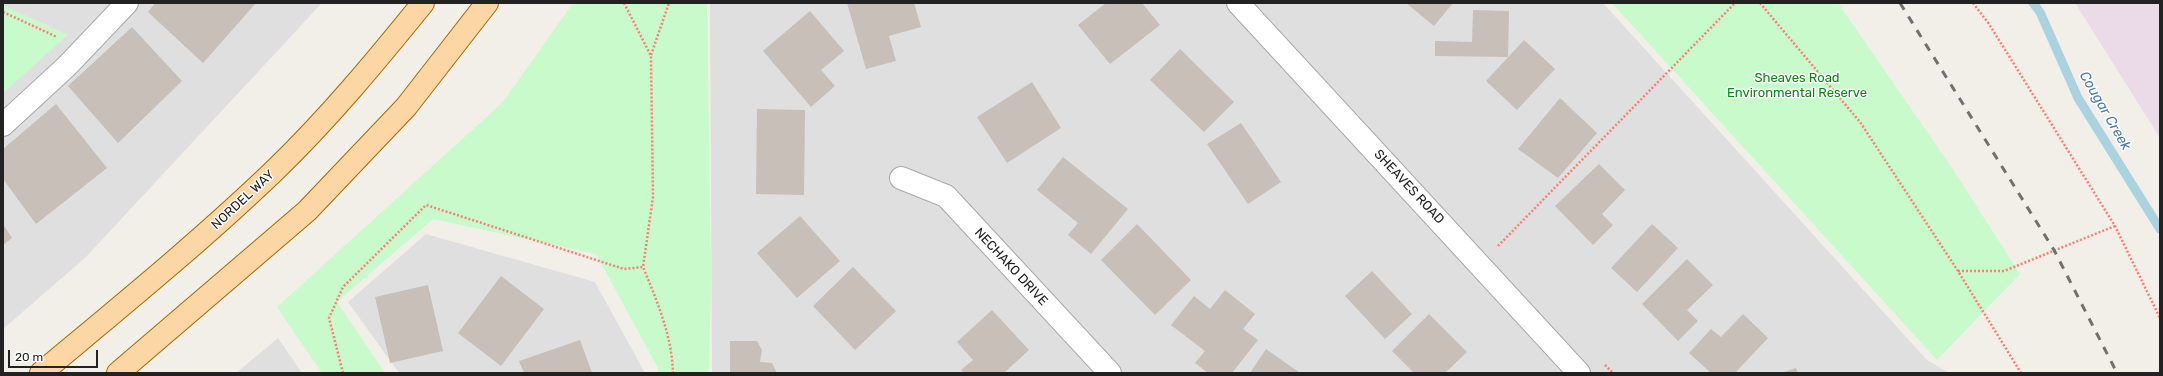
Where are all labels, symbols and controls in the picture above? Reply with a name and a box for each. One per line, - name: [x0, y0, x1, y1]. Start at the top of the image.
- water label: Cougar Creek: [2076, 68, 2134, 154]
- park label: Sheaves Road Environmental Reserve: [1727, 70, 1867, 101]
- street label: SHEAVES ROAD: [1371, 147, 1447, 227]
- street label: NORDEL WAY: [208, 167, 278, 233]
- street label: NECHAKO DRIVE: [971, 225, 1051, 309]
- scale bar: [10, 342, 100, 368]
- text: 20 m: [15, 350, 43, 364]

